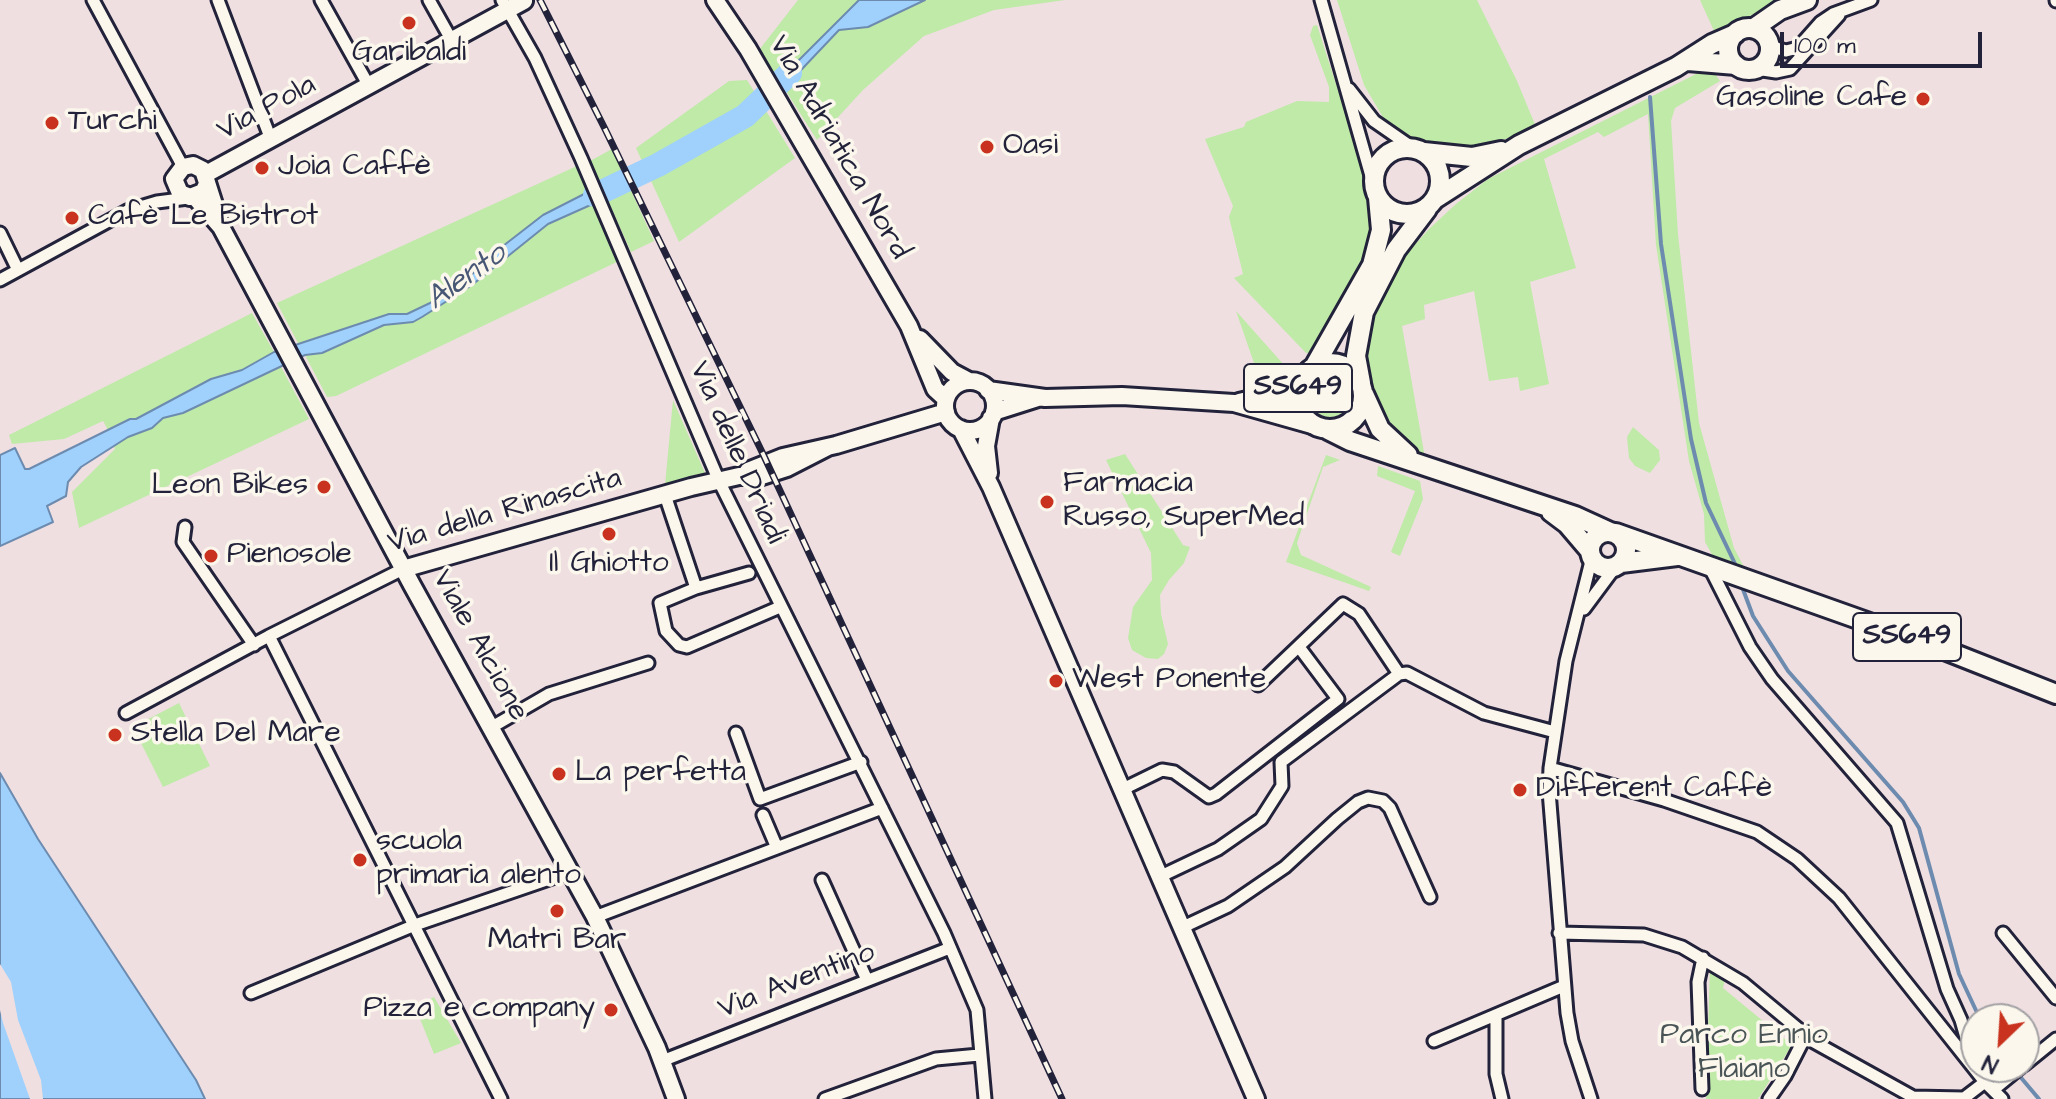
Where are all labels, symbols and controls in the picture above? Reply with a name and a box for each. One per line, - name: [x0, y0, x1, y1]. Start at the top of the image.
- marker: Garibaldi: [400, 14, 418, 32]
- scale bar: [1784, 16, 1986, 66]
- text: 100 m: [1794, 29, 1856, 63]
- street label: Via Adriatica Nord: [759, 30, 917, 266]
- place label: Garibaldi: [352, 36, 466, 72]
- street label: Via Pola: [211, 68, 323, 150]
- place label: Gasoline Cafe: [1716, 81, 1907, 117]
- marker: Gasoline Cafe: [1914, 90, 1932, 108]
- place label: Turchi: [68, 105, 157, 141]
- marker: Turchi: [43, 114, 61, 132]
- place label: Oasi: [1003, 129, 1058, 165]
- marker: Oasi: [978, 138, 996, 156]
- place label: Joia Caffè: [278, 150, 431, 186]
- marker: Joia Caffè: [253, 159, 271, 177]
- place label: Cafè Le Bistrot: [88, 200, 318, 236]
- marker: Cafè Le Bistrot: [63, 209, 81, 227]
- water label: Alento: [419, 236, 515, 320]
- street label: Via delle Driadi: [680, 356, 792, 550]
- road number: SS649: [1244, 364, 1352, 412]
- street label: Via della Rinascita: [384, 461, 626, 563]
- place label: Farmacia Russo, SuperMed: [1063, 467, 1304, 538]
- place label: Leon Bikes: [152, 469, 308, 505]
- marker: Leon Bikes: [315, 478, 333, 496]
- marker: Farmacia Russo, SuperMed: [1038, 493, 1056, 511]
- marker: Il Ghiotto: [600, 525, 618, 543]
- place label: Pienosole: [227, 538, 352, 574]
- marker: Pienosole: [202, 547, 220, 565]
- place label: Il Ghiotto: [549, 547, 669, 583]
- street label: Viale Alcione: [423, 564, 535, 728]
- road number: SS649: [1853, 613, 1961, 661]
- place label: West Ponente: [1072, 663, 1266, 699]
- marker: West Ponente: [1047, 672, 1065, 690]
- place label: Stella Del Mare: [131, 717, 341, 753]
- marker: Stella Del Mare: [106, 726, 124, 744]
- place label: La perfetta: [575, 756, 746, 792]
- marker: La perfetta: [550, 765, 568, 783]
- place label: Different Caffè: [1536, 772, 1772, 808]
- marker: Different Caffè: [1511, 781, 1529, 799]
- place label: scuola primaria alento: [376, 825, 581, 896]
- marker: scuola primaria alento: [351, 851, 369, 869]
- marker: Matri Bar: [548, 902, 566, 920]
- place label: Matri Bar: [488, 924, 626, 960]
- street label: Via Aventino: [713, 936, 881, 1028]
- place label: Pizza e company: [363, 992, 595, 1028]
- marker: Pizza e company: [602, 1001, 620, 1019]
- north arrow: [1960, 1003, 2040, 1083]
- park label: Parco Ennio Flaiano: [1660, 1019, 1828, 1090]
- text: N: [1978, 1046, 2003, 1080]

